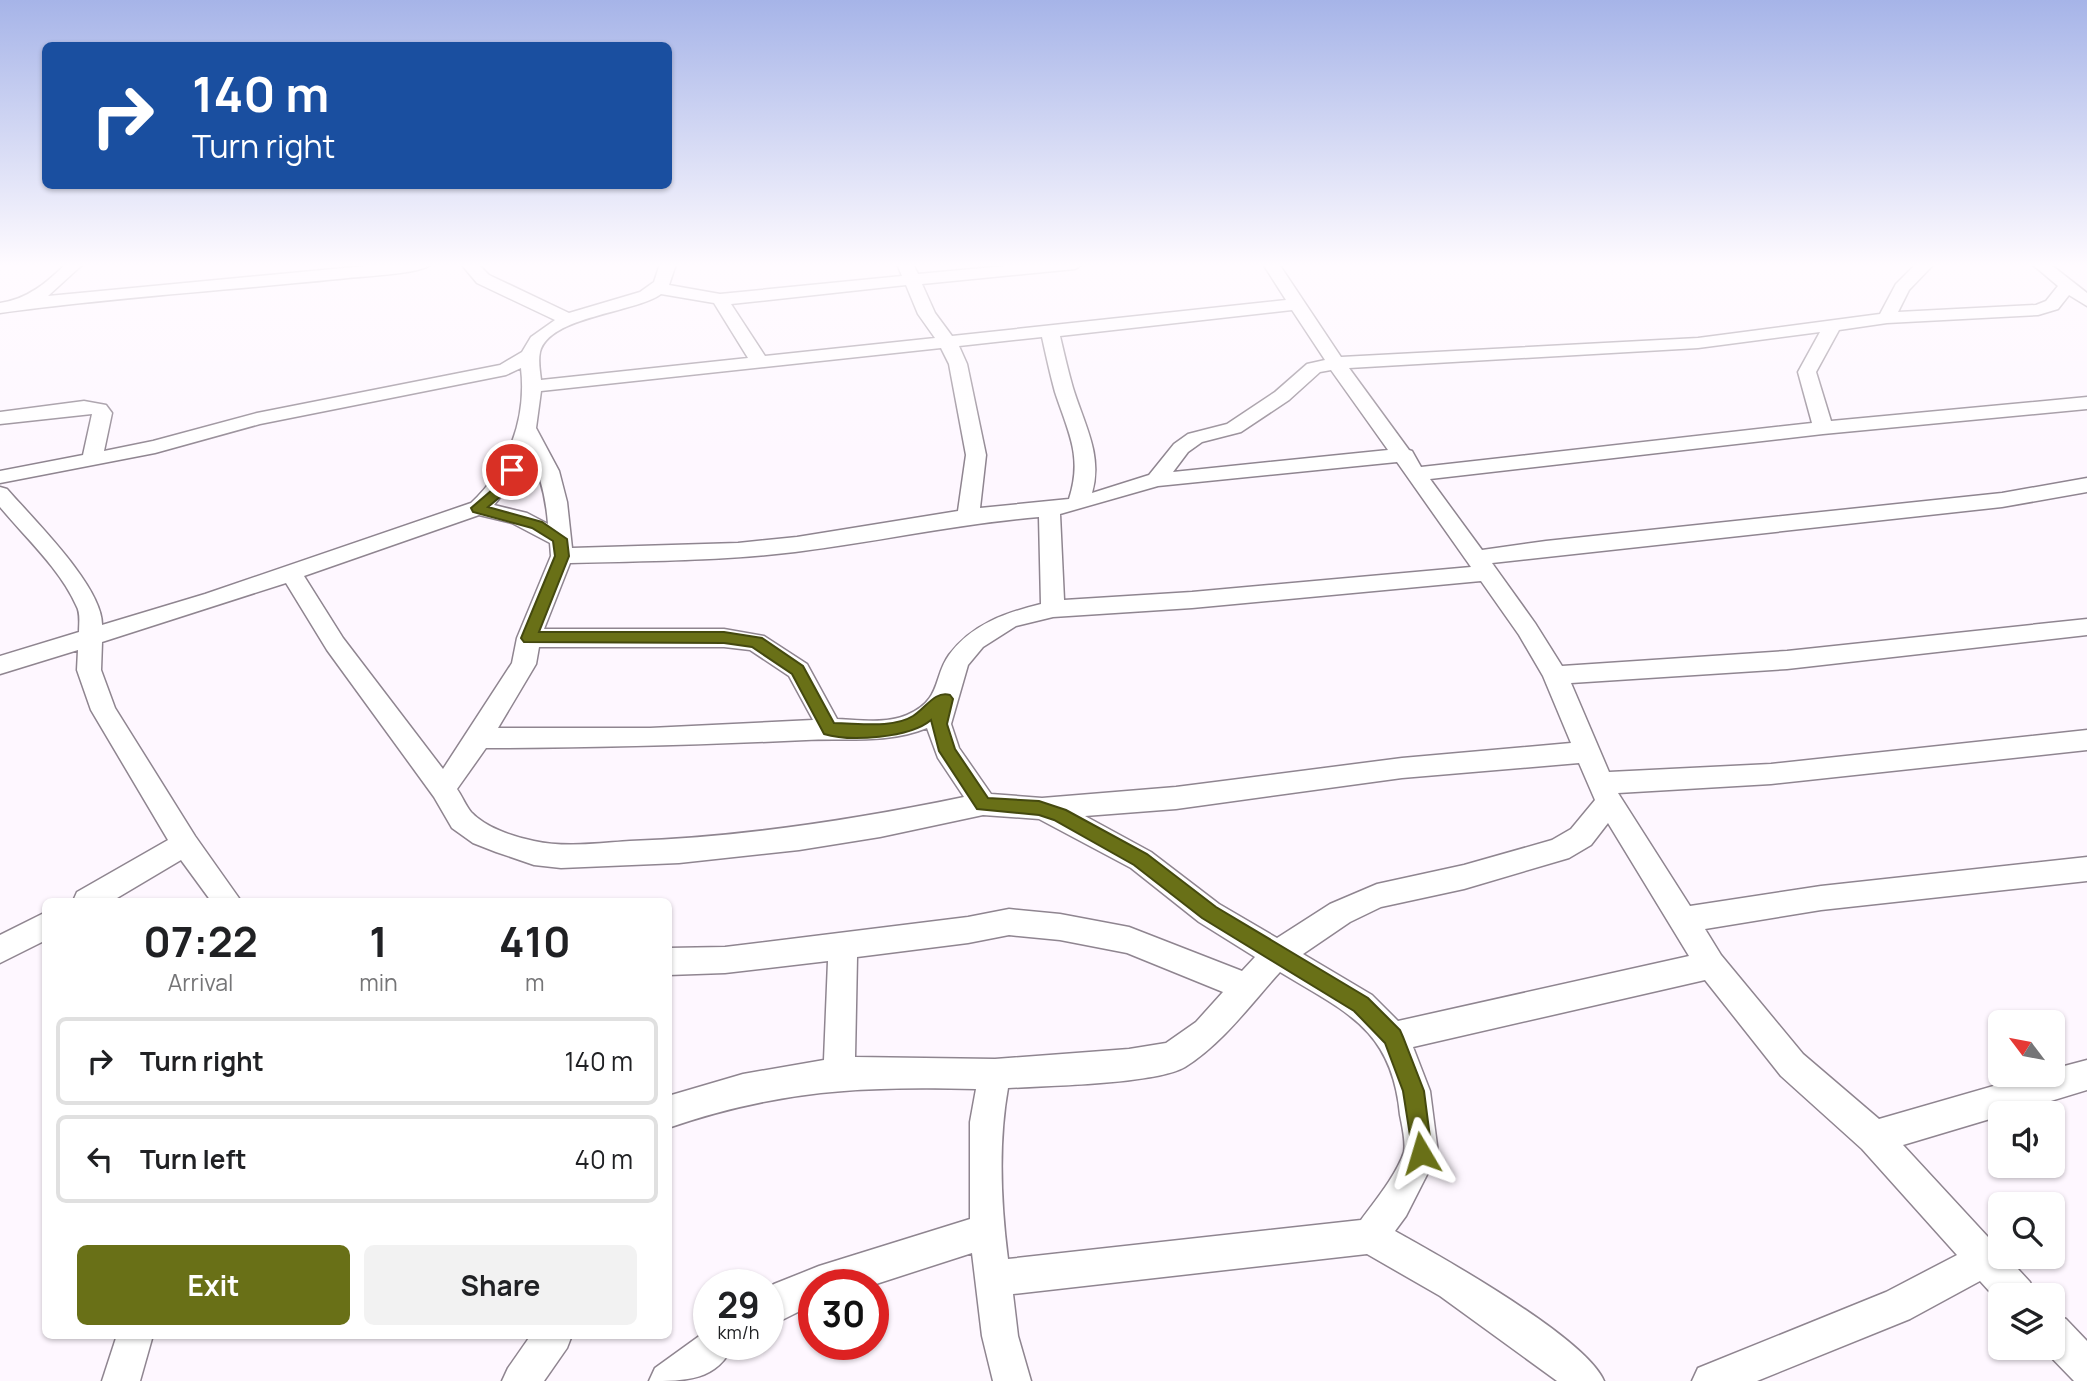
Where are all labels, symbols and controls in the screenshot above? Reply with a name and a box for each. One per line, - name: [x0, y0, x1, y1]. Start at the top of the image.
- text: 140 m: [192, 60, 329, 127]
- icon: right: [77, 70, 168, 161]
- text: Turn right: [192, 124, 335, 168]
- pin: [482, 440, 542, 500]
- icon: arrive: [493, 451, 531, 489]
- text: 07:22: [143, 912, 258, 970]
- text: 1: [369, 912, 388, 970]
- text: 410: [499, 912, 571, 970]
- text: Arrival: [168, 966, 233, 998]
- text: min: [359, 966, 398, 998]
- text: m: [525, 966, 545, 998]
- north arrow: [1988, 1010, 2065, 1087]
- map controls: [1988, 1010, 2065, 1360]
- icon: right: [81, 1042, 119, 1080]
- text: Turn right: [140, 1043, 264, 1079]
- text: 140 m: [564, 1043, 633, 1079]
- button: sound: [1988, 1101, 2065, 1178]
- position arrow: [1384, 1116, 1458, 1190]
- icon: left: [81, 1140, 119, 1178]
- text: Turn left: [140, 1141, 247, 1177]
- text: 40 m: [575, 1141, 633, 1177]
- button: search: [1988, 1192, 2065, 1269]
- button: Exit: [77, 1245, 350, 1325]
- button: Share: [364, 1245, 637, 1325]
- speed limit sign: 30: [798, 1269, 889, 1360]
- text: 29: [717, 1281, 760, 1329]
- button: layers: [1988, 1283, 2065, 1360]
- text: km/h: [718, 1320, 759, 1344]

